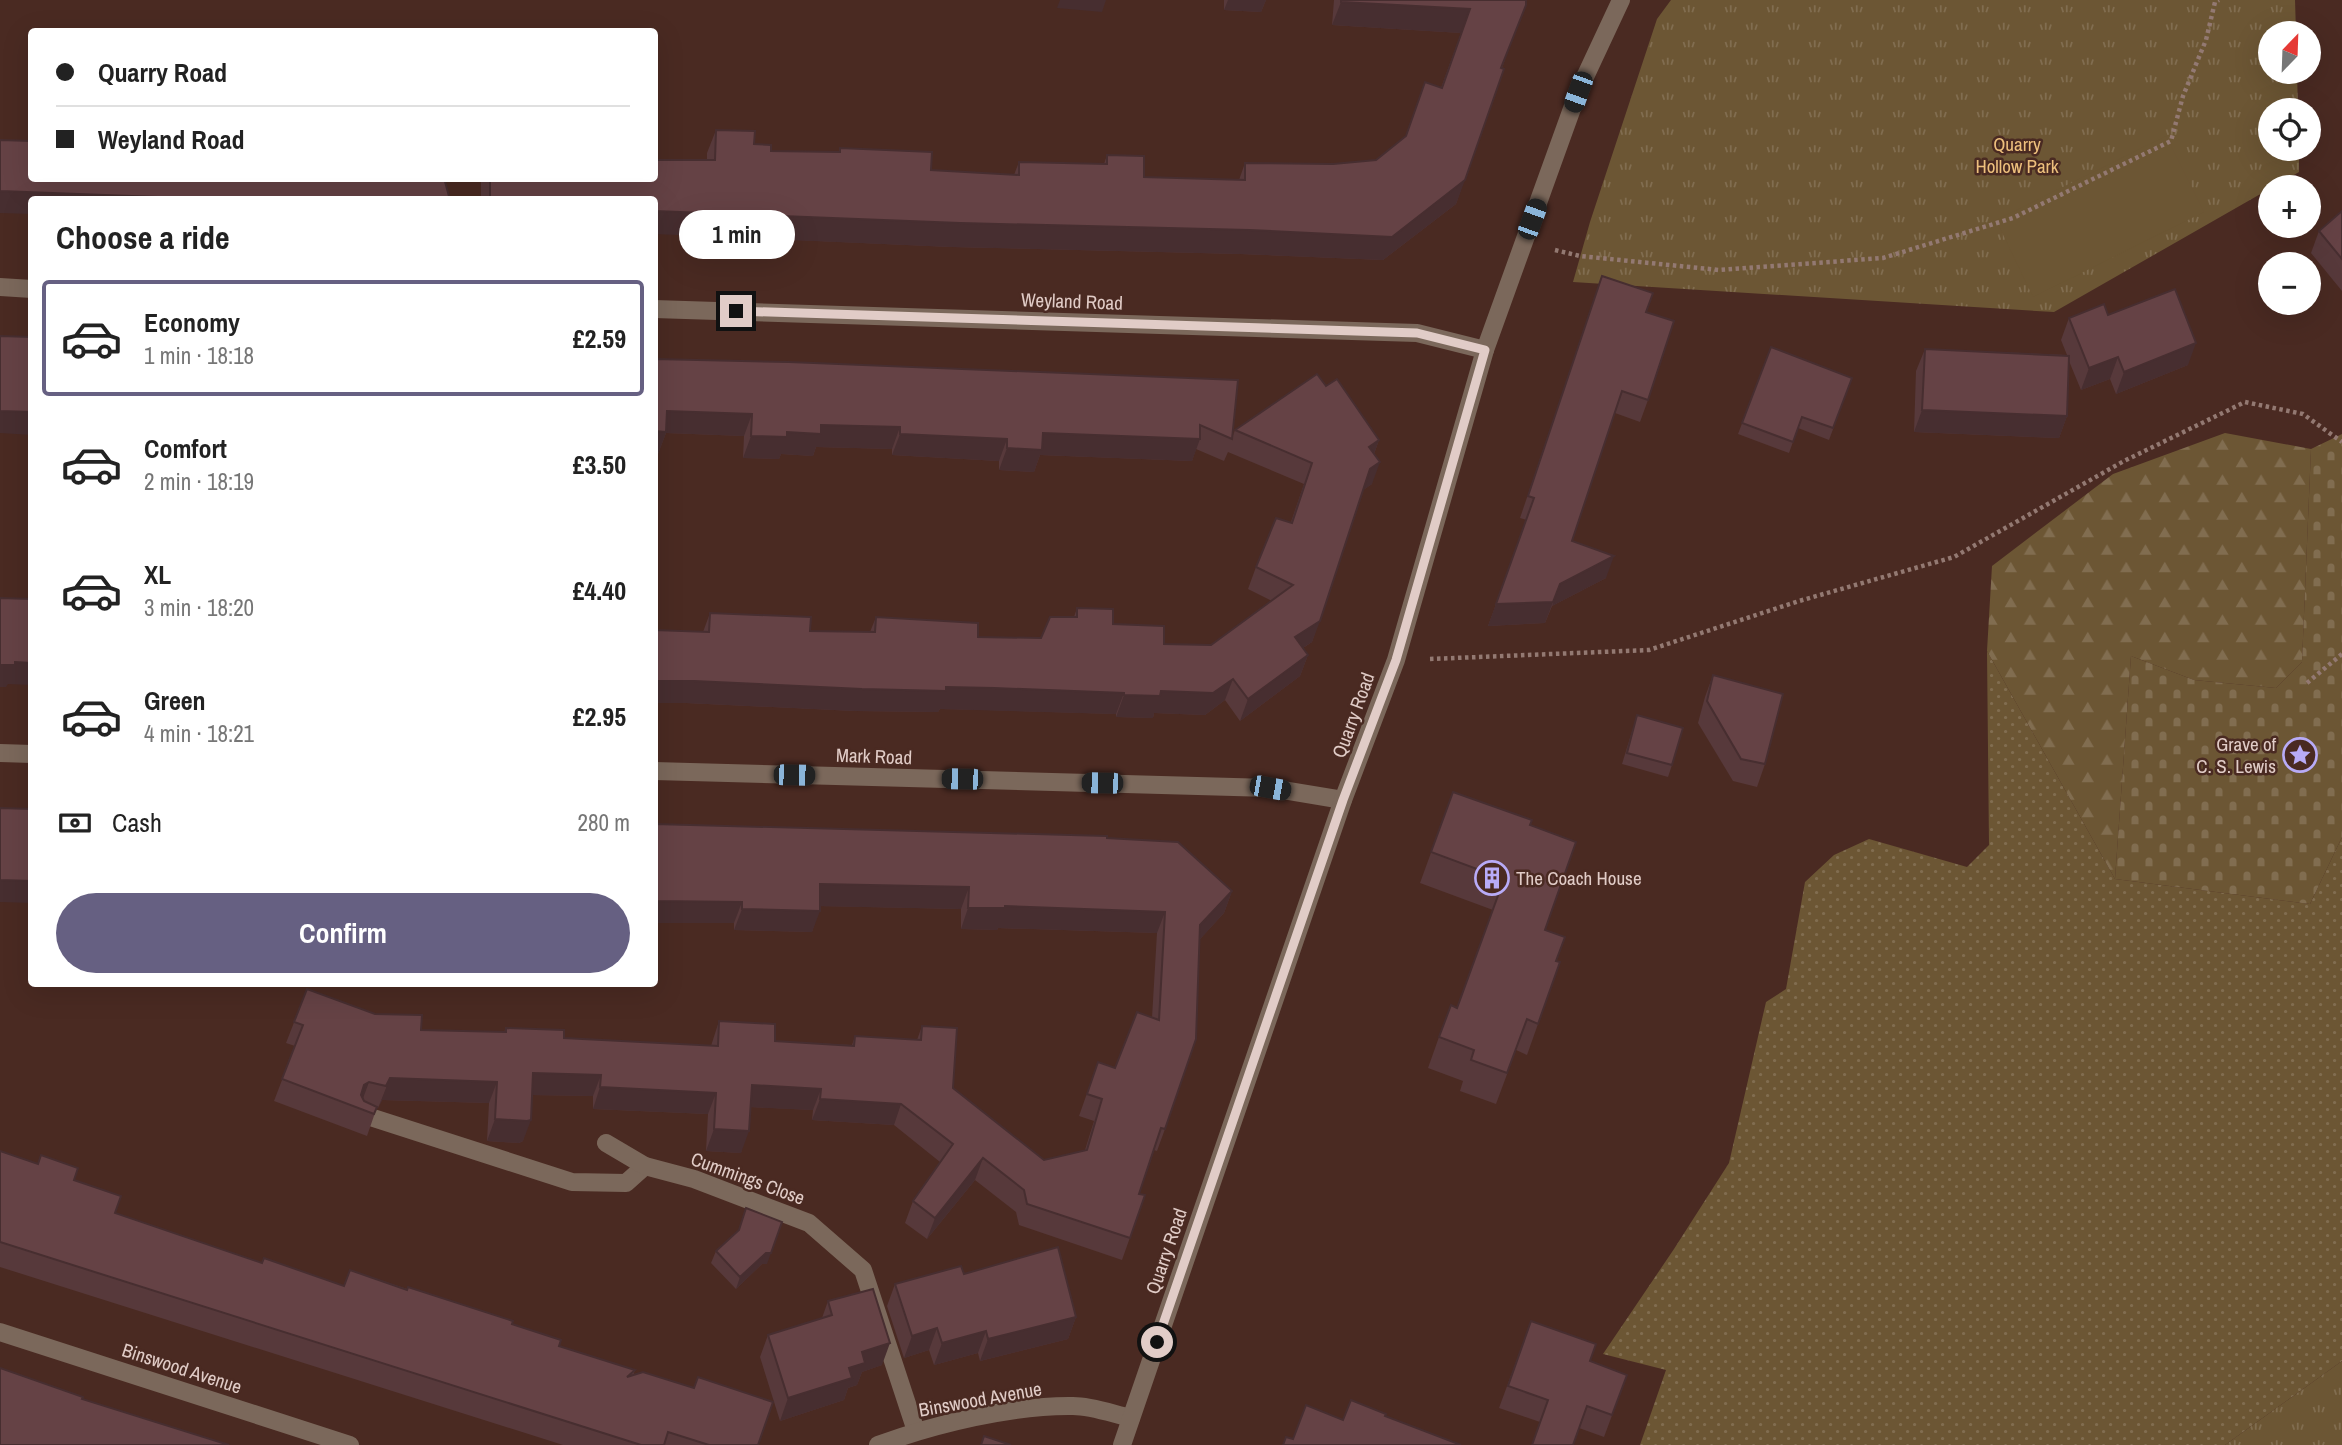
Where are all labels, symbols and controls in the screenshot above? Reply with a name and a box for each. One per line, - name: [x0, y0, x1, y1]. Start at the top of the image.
- north arrow: [2258, 21, 2320, 84]
- map controls: [2258, 21, 2321, 315]
- text: Quarry Road: [98, 55, 227, 90]
- car: [1561, 69, 1596, 115]
- button: locate: [2258, 98, 2321, 161]
- text: Weyland Road: [98, 122, 245, 157]
- park label: Quarry Hollow Park: [1975, 131, 2059, 179]
- button: +: [2258, 175, 2321, 238]
- car: [1515, 196, 1550, 242]
- callout: 1 min: [678, 210, 794, 258]
- text: Choose a ride: [56, 216, 230, 259]
- text: 1 min: [712, 219, 762, 250]
- button: −: [2258, 252, 2321, 315]
- street label: Weyland Road: [1021, 286, 1123, 316]
- route end: [720, 295, 752, 327]
- text: Economy: [144, 305, 240, 340]
- icon: car: [60, 307, 123, 370]
- text: £2.59: [573, 321, 626, 356]
- text: 1 min · 18:18: [144, 340, 254, 371]
- text: Comfort: [144, 431, 227, 466]
- icon: car: [60, 433, 123, 496]
- text: £3.50: [573, 447, 626, 482]
- text: 2 min · 18:19: [144, 466, 254, 497]
- text: XL: [144, 557, 171, 592]
- icon: car: [60, 559, 123, 622]
- text: £4.40: [573, 573, 626, 608]
- text: 3 min · 18:20: [144, 592, 254, 623]
- street label: Quarry Road: [1326, 669, 1380, 761]
- text: Green: [144, 683, 206, 718]
- icon: car: [60, 685, 123, 748]
- text: £2.95: [573, 699, 626, 734]
- text: 4 min · 18:21: [144, 718, 254, 749]
- place label: Grave of C. S. Lewis: [2196, 731, 2277, 779]
- place icon: Grave of C. S. Lewis: [2281, 736, 2319, 774]
- street label: Mark Road: [835, 742, 913, 770]
- car: [773, 764, 816, 786]
- car: [941, 768, 984, 790]
- car: [1081, 772, 1124, 794]
- car: [1248, 774, 1293, 802]
- icon: cash: [56, 804, 94, 842]
- text: Cash: [112, 805, 162, 840]
- text: 280 m: [578, 807, 630, 838]
- building icon: The Coach House: [1473, 859, 1511, 897]
- place label: The Coach House: [1516, 865, 1642, 891]
- button: Confirm: [56, 893, 630, 973]
- street label: Cummings Close: [687, 1145, 809, 1211]
- street label: Quarry Road: [1139, 1205, 1193, 1297]
- route start: [1141, 1326, 1173, 1358]
- street label: Binswood Avenue: [119, 1336, 245, 1400]
- street label: Binswood Avenue: [916, 1375, 1044, 1423]

